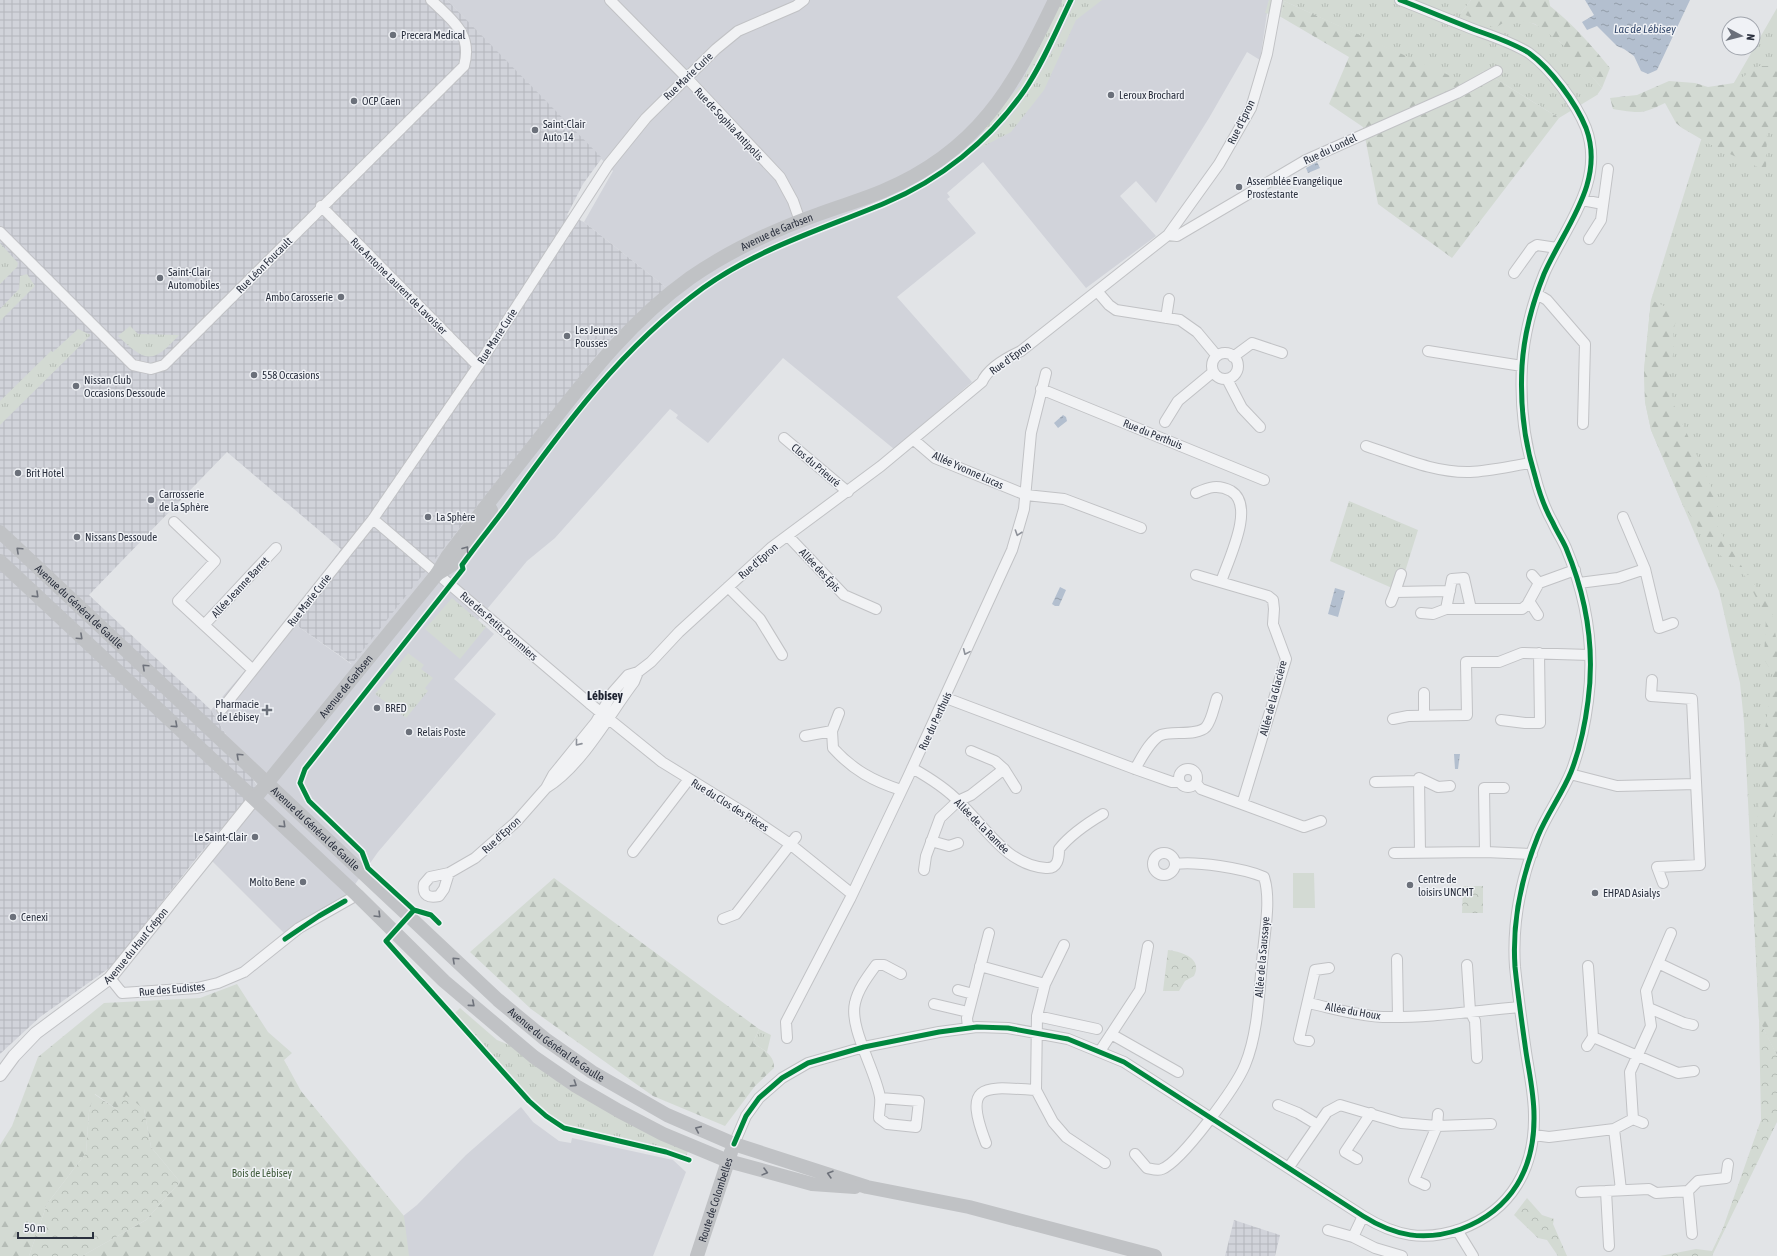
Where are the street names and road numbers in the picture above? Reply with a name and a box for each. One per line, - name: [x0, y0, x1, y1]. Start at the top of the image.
- street label: Rue Marie Curie: [661, 50, 715, 102]
- street label: Rue de Sophia Antipolis: [692, 85, 766, 163]
- street label: Rue d'Epron: [1225, 98, 1257, 146]
- street label: Rue du Londel: [1302, 131, 1359, 167]
- street label: Avenue de Garbsen: [739, 211, 814, 253]
- street label: Rue Léon Foucault: [234, 235, 294, 295]
- street label: Rue Antoine Laurent de Lavoisier: [348, 235, 450, 337]
- street label: Rue Marie Curie: [475, 306, 519, 366]
- street label: Rue d'Epron: [987, 339, 1033, 377]
- street label: Rue du Perthuis: [1122, 417, 1185, 451]
- street label: Clos du Prieuré: [789, 441, 843, 489]
- street label: Allée Yvonne Lucas: [931, 449, 1005, 491]
- street label: Rue d'Epron: [736, 541, 780, 581]
- street label: Allée des Épis: [797, 546, 843, 594]
- street label: Allée Jeanne Barret: [209, 554, 271, 620]
- street label: Avenue du Général de Gaulle: [33, 562, 126, 651]
- street label: Rue Marie Curie: [285, 571, 333, 629]
- street label: Rue des Petits Pommiers: [458, 589, 540, 663]
- street label: Avenue de Garbsen: [317, 652, 375, 720]
- street label: Allée de la Glacière: [1257, 659, 1289, 737]
- street label: Rue du Perthuis: [916, 690, 954, 752]
- street label: Rue du Clos des Pièces: [689, 776, 771, 834]
- street label: Avenue du Général de Gaulle: [269, 784, 362, 873]
- street label: Allée de la Ramée: [952, 796, 1012, 856]
- street label: Rue d'Epron: [479, 814, 523, 856]
- street label: Avenue du Haut Crépon: [102, 905, 170, 986]
- street label: Allée de la Saussaye: [1252, 916, 1272, 998]
- street label: Rue des Eudistes: [138, 980, 206, 998]
- street label: Allée du Houx: [1324, 1000, 1382, 1022]
- street label: Avenue du Général de Gaulle: [506, 1005, 607, 1084]
- street label: Route de Colombelles: [696, 1156, 735, 1244]

